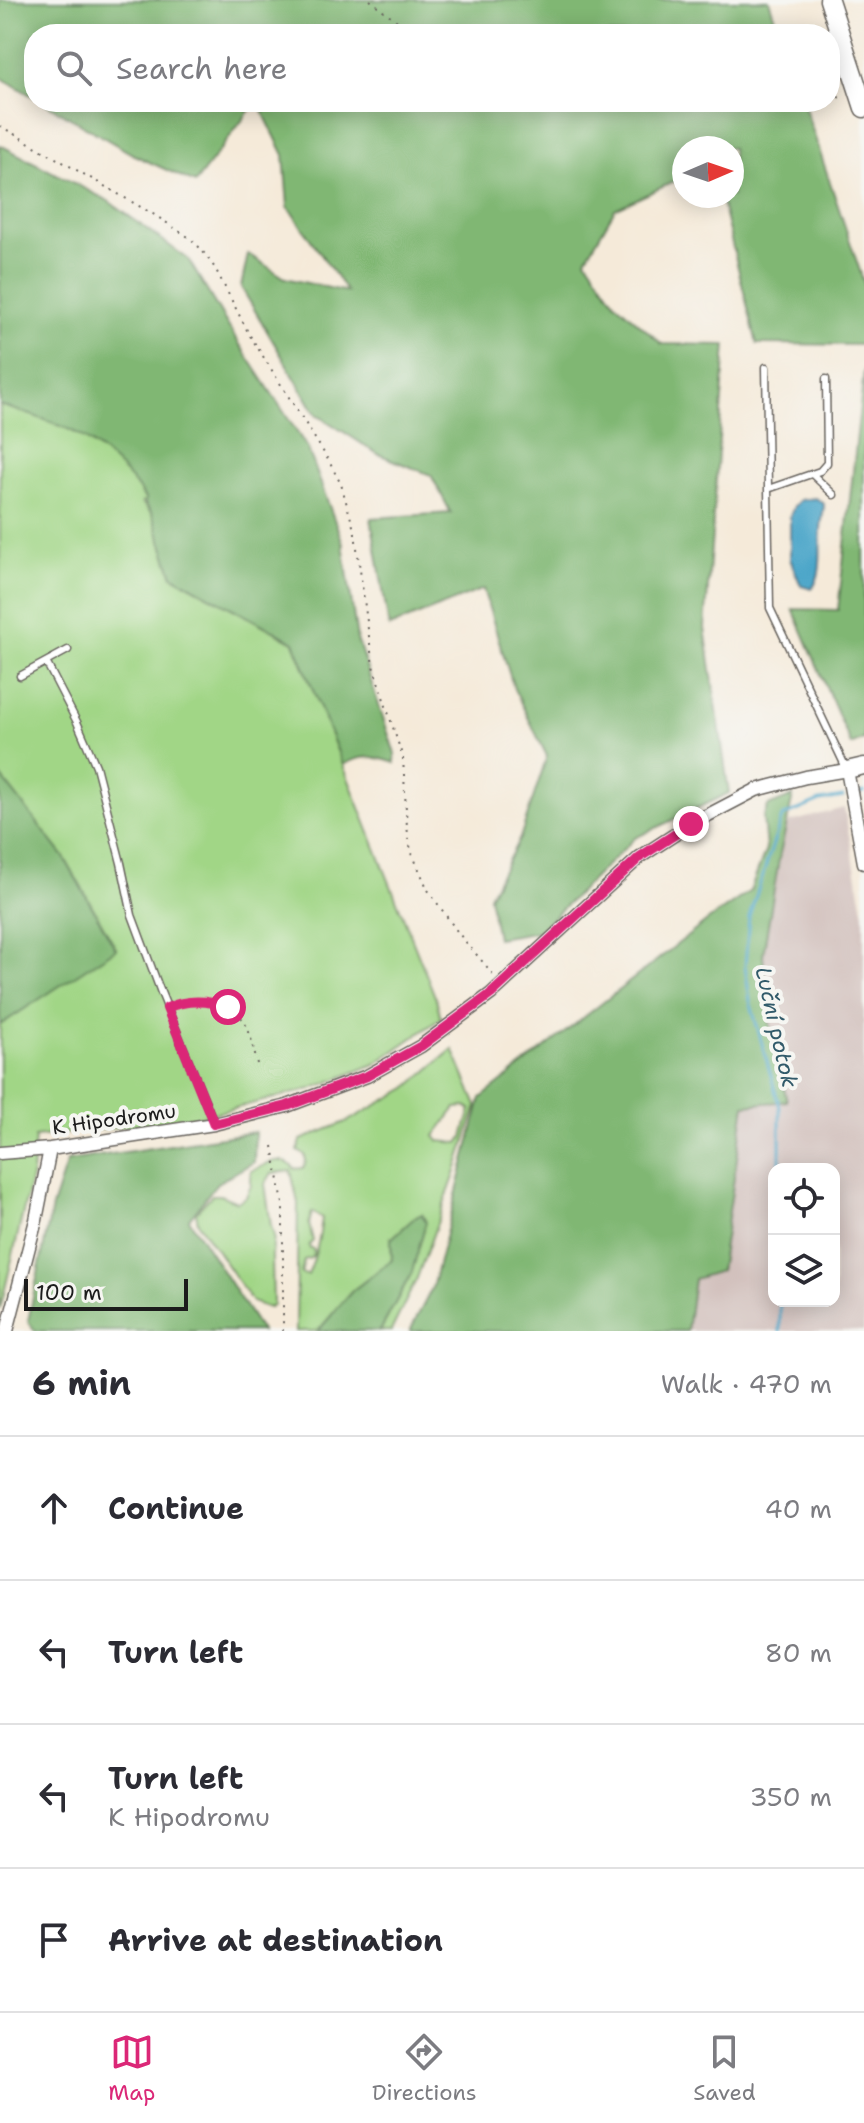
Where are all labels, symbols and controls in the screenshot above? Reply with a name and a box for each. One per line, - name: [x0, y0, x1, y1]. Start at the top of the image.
- search box: [24, 24, 840, 112]
- icon: search: [52, 46, 96, 90]
- text: Search here: [116, 48, 287, 89]
- north arrow: [672, 136, 744, 208]
- route end: [673, 806, 709, 842]
- water label: Luční potok: [749, 964, 805, 1091]
- route start: [210, 989, 246, 1025]
- street label: K Hipodromu: [50, 1097, 178, 1141]
- map controls: [768, 1163, 840, 1307]
- button: locate: [768, 1163, 840, 1235]
- button: layers: [768, 1235, 840, 1307]
- scale bar: [24, 1275, 188, 1311]
- text: 100 m: [36, 1278, 102, 1307]
- text: 6 min: [32, 1360, 131, 1406]
- text: Walk · 470 m: [661, 1366, 832, 1401]
- icon: ahead: [32, 1486, 76, 1530]
- text: Continue: [108, 1488, 244, 1529]
- text: 40 m: [765, 1491, 832, 1526]
- icon: left: [32, 1630, 76, 1674]
- text: Turn left: [108, 1632, 243, 1673]
- text: 80 m: [765, 1635, 832, 1670]
- text: Turn left: [108, 1758, 243, 1799]
- icon: left: [32, 1774, 76, 1818]
- text: 350 m: [749, 1779, 832, 1814]
- text: K Hipodromu: [108, 1799, 270, 1834]
- icon: arrive: [32, 1918, 76, 1962]
- text: Arrive at destination: [108, 1920, 443, 1961]
- tab: Map: [108, 2030, 155, 2107]
- tab: Directions: [372, 2030, 477, 2107]
- tab: Saved: [693, 2030, 756, 2107]

